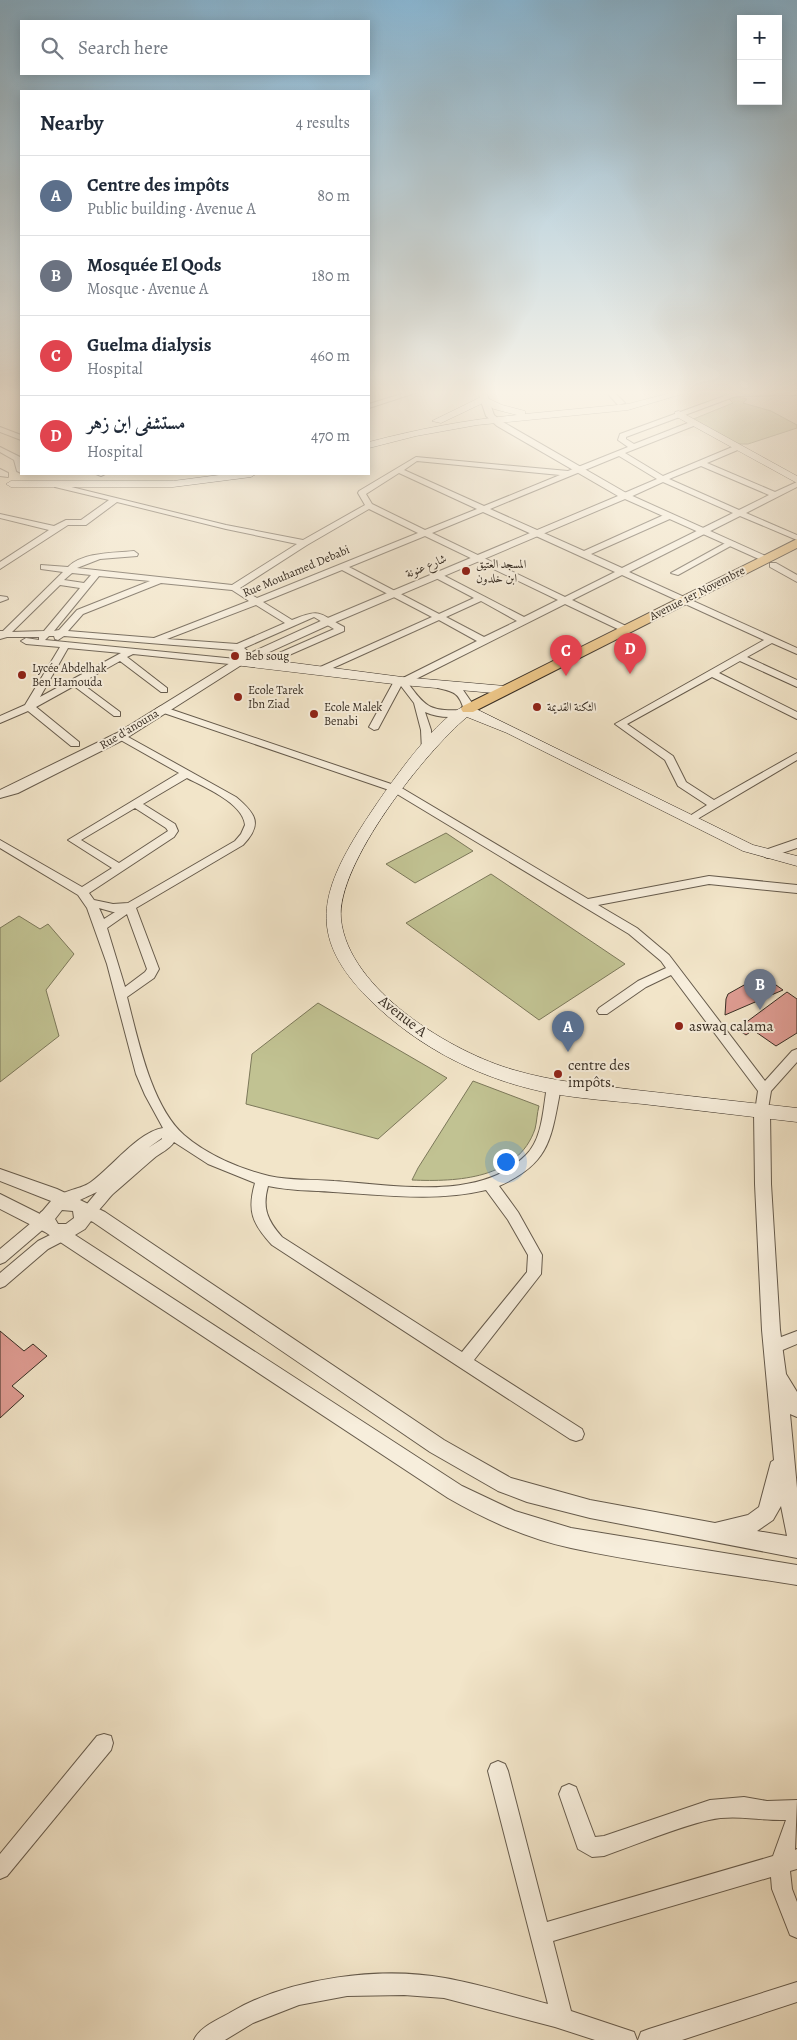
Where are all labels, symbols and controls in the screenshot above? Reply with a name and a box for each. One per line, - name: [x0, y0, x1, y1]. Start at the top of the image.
- map controls: [737, 15, 782, 105]
- button: +: [737, 15, 782, 60]
- search box: [20, 20, 370, 75]
- icon: search: [38, 34, 66, 62]
- text: Search here: [78, 35, 168, 61]
- button: −: [737, 60, 782, 105]
- text: Nearby: [40, 109, 103, 137]
- text: 4 results: [296, 112, 350, 134]
- text: Centre des impôts: [87, 172, 229, 198]
- text: A: [51, 185, 61, 207]
- text: 80 m: [317, 185, 350, 207]
- text: Public building · Avenue A: [87, 198, 256, 220]
- text: Mosquée El Qods: [87, 252, 222, 278]
- text: B: [51, 265, 61, 287]
- text: 180 m: [312, 265, 350, 287]
- text: Mosque · Avenue A: [87, 278, 208, 300]
- text: Guelma dialysis: [87, 332, 211, 358]
- text: C: [51, 345, 61, 367]
- text: 460 m: [310, 345, 350, 367]
- text: Hospital: [87, 358, 143, 380]
- text: مستشفى ابن زهر: [87, 410, 185, 436]
- text: D: [50, 425, 62, 447]
- text: 470 m: [311, 425, 350, 447]
- text: Hospital: [87, 441, 143, 463]
- street label: Rue Mouhamed Debabi: [240, 541, 352, 601]
- street label: شارع عنونة: [403, 550, 450, 584]
- place label: المسجد العتيق ابن خلدون: [476, 556, 527, 586]
- street label: Avenue 1er Novembre: [646, 562, 748, 624]
- marker: المسجد العتيق ابن خلدون: [460, 565, 472, 577]
- pin: D: [614, 633, 646, 674]
- pin: C: [550, 635, 582, 676]
- place label: Beb soug: [245, 648, 289, 664]
- marker: Beb soug: [229, 650, 241, 662]
- place label: Lycée Abdelhak Ben Hamouda: [32, 660, 107, 690]
- marker: Lycée Abdelhak Ben Hamouda: [16, 669, 28, 681]
- place label: Ecole Tarek Ibn Ziad: [248, 682, 304, 712]
- marker: Ecole Tarek Ibn Ziad: [232, 691, 244, 703]
- place label: Ecole Malek Benabi: [324, 699, 382, 729]
- place label: الثكنة القديمة: [547, 699, 597, 715]
- marker: الثكنة القديمة: [531, 701, 543, 713]
- street label: Rue d'anouna: [96, 705, 162, 753]
- marker: Ecole Malek Benabi: [308, 708, 320, 720]
- pin: B: [744, 969, 776, 1010]
- street label: Avenue A: [374, 990, 432, 1041]
- pin: A: [552, 1011, 584, 1052]
- place label: aswaq calama: [689, 1016, 773, 1036]
- marker: aswaq calama: [673, 1020, 685, 1032]
- place label: centre des impôts.: [568, 1055, 630, 1092]
- marker: centre des impôts.: [552, 1068, 564, 1080]
- your location: [493, 1149, 519, 1175]

